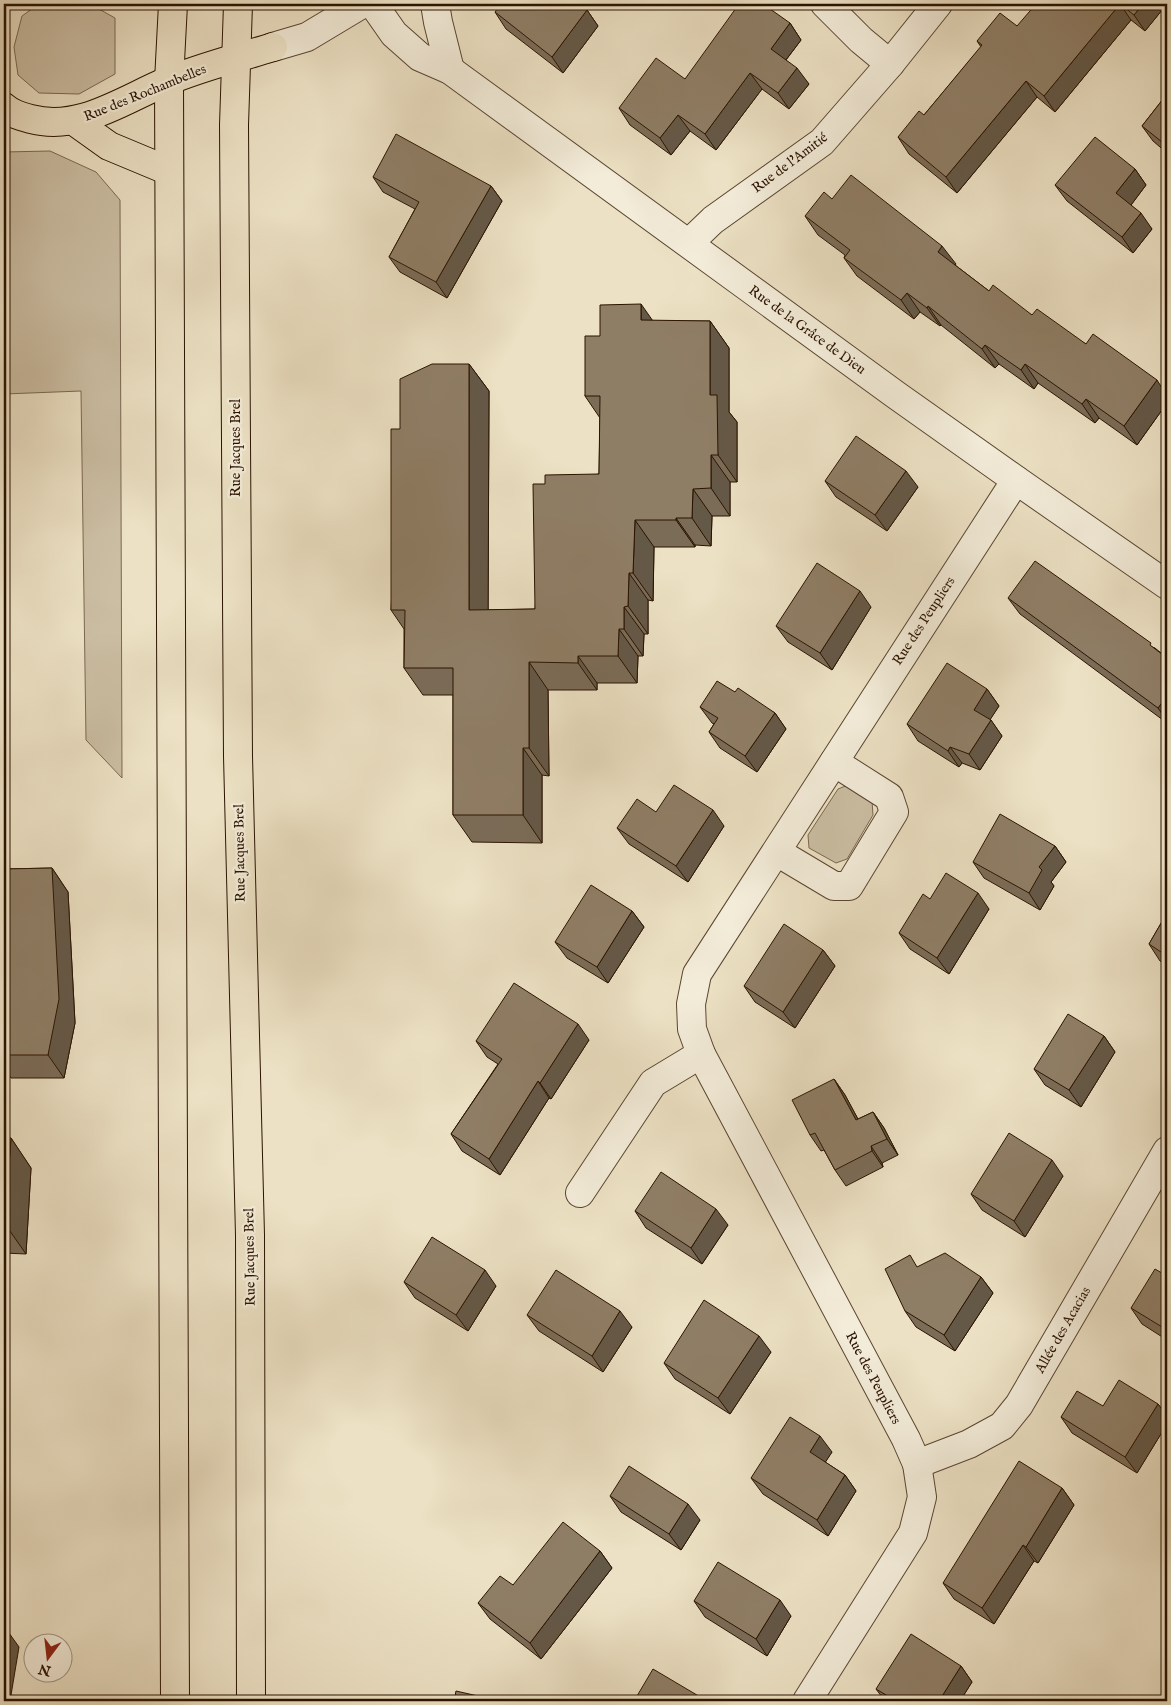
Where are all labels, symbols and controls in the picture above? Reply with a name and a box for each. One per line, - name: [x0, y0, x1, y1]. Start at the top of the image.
- street label: Rue des Rochambelles: [81, 60, 209, 126]
- street label: Rue de l'Amitié: [749, 128, 832, 197]
- street label: Rue de la Grâce de Dieu: [745, 281, 869, 379]
- street label: Rue Jacques Brel: [227, 399, 245, 497]
- street label: Rue des Peupliers: [889, 573, 959, 669]
- street label: Rue Jacques Brel: [230, 804, 250, 902]
- street label: Rue Jacques Brel: [240, 1208, 260, 1306]
- street label: Allée des Acacias: [1030, 1283, 1095, 1377]
- street label: Rue des Peupliers: [841, 1329, 905, 1427]
- north arrow: [22, 1632, 72, 1682]
- text: N: [37, 1659, 54, 1680]

